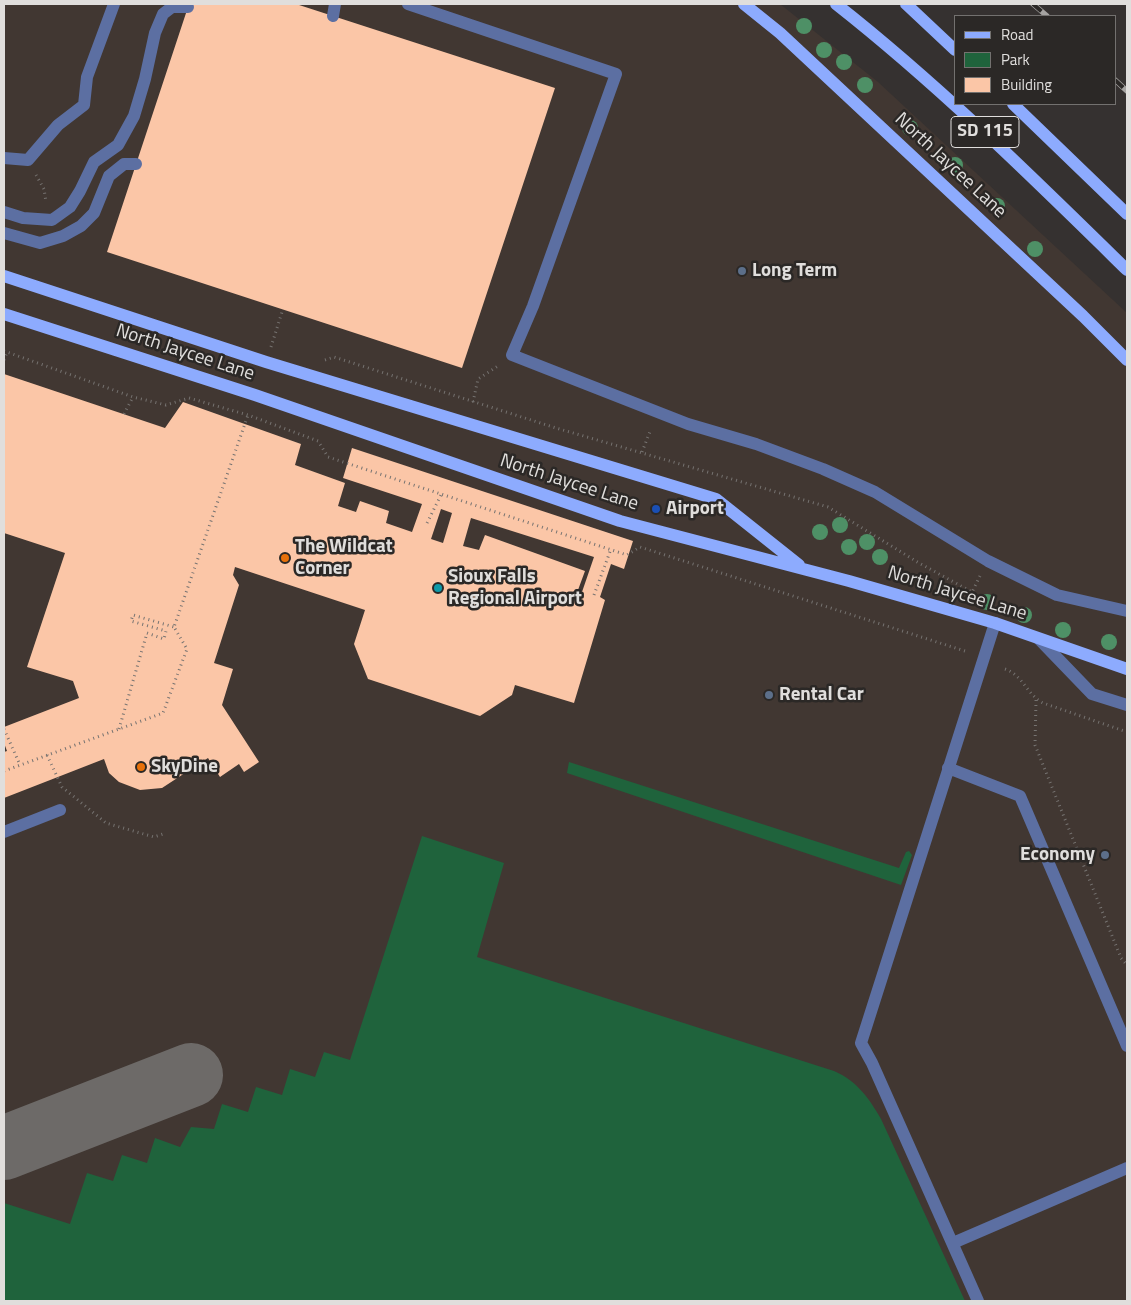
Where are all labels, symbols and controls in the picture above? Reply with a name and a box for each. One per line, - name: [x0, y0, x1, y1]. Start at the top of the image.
- legend: [954, 15, 1116, 105]
- text: Road: [1001, 23, 1033, 46]
- text: Park: [1001, 48, 1030, 71]
- text: Building: [1001, 73, 1052, 96]
- street label: North Jaycee Lane: [889, 108, 1011, 224]
- road number: SD 115: [951, 116, 1019, 148]
- place label: Long Term: [752, 260, 837, 282]
- marker: Long Term: [736, 265, 748, 277]
- street label: North Jaycee Lane: [113, 320, 257, 386]
- street label: North Jaycee Lane: [497, 450, 641, 516]
- place label: Airport: [666, 498, 724, 520]
- marker: Airport: [650, 503, 662, 515]
- place label: The Wildcat Corner: [295, 536, 393, 580]
- marker: The Wildcat Corner: [279, 552, 291, 564]
- street label: North Jaycee Lane: [885, 562, 1029, 626]
- place label: Sioux Falls Regional Airport: [448, 566, 582, 610]
- marker: Sioux Falls Regional Airport: [432, 582, 444, 594]
- place label: Rental Car: [779, 684, 864, 706]
- marker: Rental Car: [763, 689, 775, 701]
- place label: SkyDine: [151, 756, 218, 778]
- marker: SkyDine: [135, 761, 147, 773]
- place label: Economy: [1020, 844, 1095, 866]
- marker: Economy: [1099, 849, 1111, 861]

